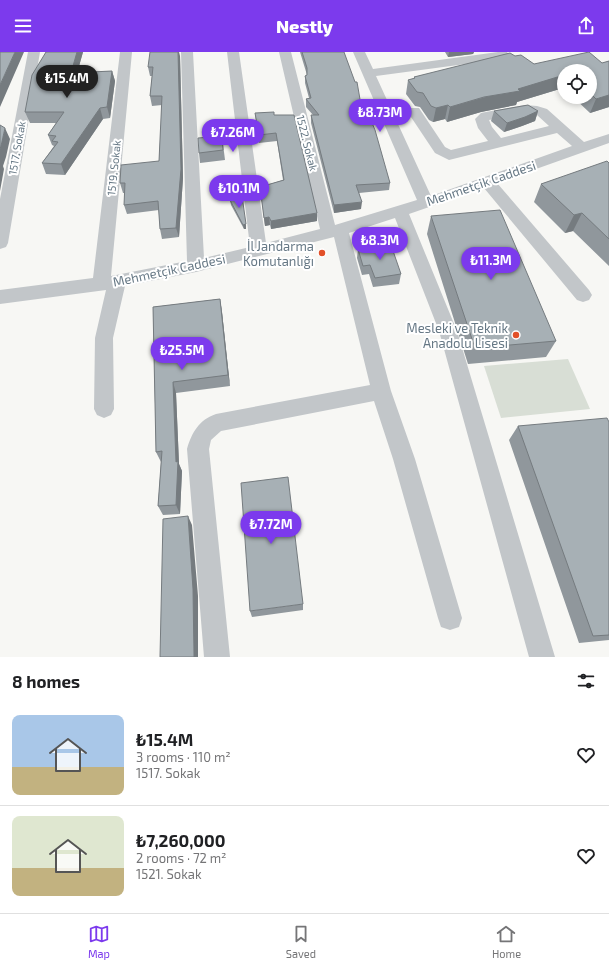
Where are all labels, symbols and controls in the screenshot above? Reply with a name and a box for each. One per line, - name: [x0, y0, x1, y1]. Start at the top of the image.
- icon: menu: [12, 15, 34, 37]
- text: Nestly: [276, 15, 333, 37]
- icon: share: [575, 15, 597, 37]
- map controls: [557, 64, 597, 104]
- button: locate: [557, 64, 597, 104]
- pin: ₺15.4M: [34, 65, 100, 99]
- text: ₺15.4M: [45, 70, 89, 86]
- pin: ₺8.73M: [347, 99, 413, 133]
- text: ₺8.73M: [358, 104, 402, 120]
- street label: 1522. Sokak: [294, 114, 321, 173]
- pin: ₺7.26M: [200, 119, 266, 153]
- street label: 1517. Sokak: [5, 120, 28, 176]
- text: ₺7.26M: [211, 124, 255, 140]
- street label: 1519. Sokak: [104, 139, 123, 196]
- street label: Mehmetçik Caddesi: [424, 157, 538, 210]
- pin: ₺10.1M: [206, 175, 272, 209]
- text: ₺10.1M: [218, 180, 260, 196]
- pin: ₺8.3M: [352, 227, 408, 261]
- text: ₺8.3M: [361, 232, 399, 248]
- place label: İl Jandarma Komutanlığı: [243, 238, 314, 269]
- pin: ₺11.3M: [458, 247, 524, 281]
- marker: İl Jandarma Komutanlığı: [317, 248, 327, 258]
- street label: Mehmetçik Caddesi: [111, 250, 227, 291]
- text: ₺11.3M: [470, 252, 512, 268]
- place label: Mesleki ve Teknik Anadolu Lisesi: [406, 320, 508, 351]
- marker: Mesleki ve Teknik Anadolu Lisesi: [511, 330, 521, 340]
- pin: ₺25.5M: [149, 337, 215, 371]
- text: ₺25.5M: [160, 342, 204, 358]
- pin: ₺7.72M: [238, 511, 304, 545]
- text: ₺7.72M: [249, 516, 293, 532]
- icon: filters: [575, 670, 597, 692]
- text: 8 homes: [12, 671, 80, 691]
- text: ₺15.4M: [136, 729, 193, 749]
- icon: home: [44, 731, 92, 779]
- icon: heart: [575, 744, 597, 766]
- text: 3 rooms · 110 m²: [136, 749, 231, 765]
- text: 1517. Sokak: [136, 765, 200, 781]
- text: ₺7,260,000: [136, 830, 225, 850]
- icon: home: [44, 832, 92, 880]
- icon: heart: [575, 845, 597, 867]
- text: 2 rooms · 72 m²: [136, 850, 227, 866]
- text: 1521. Sokak: [136, 866, 202, 882]
- tab: Map: [88, 923, 110, 960]
- tab: Saved: [286, 923, 316, 960]
- tab: Home: [492, 923, 521, 960]

